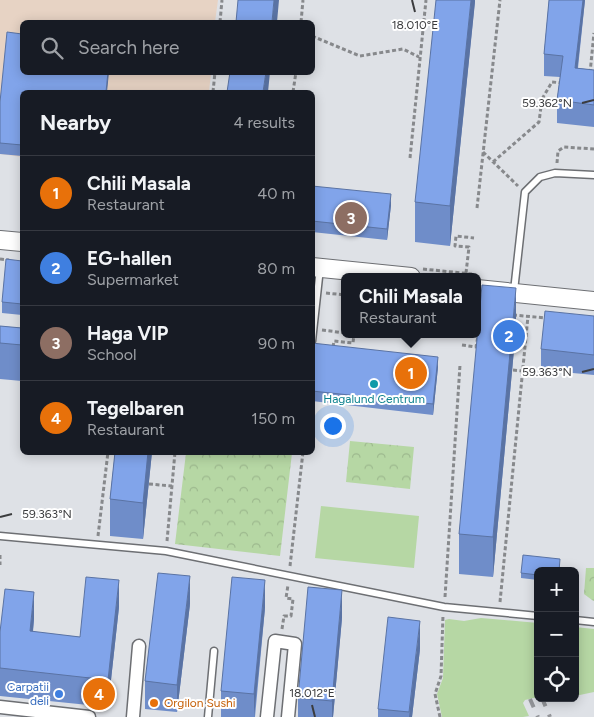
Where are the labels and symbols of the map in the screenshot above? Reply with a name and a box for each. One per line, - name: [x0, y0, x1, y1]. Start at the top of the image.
- text: 18.010°E: [392, 18, 438, 32]
- text: 59.362°N: [522, 96, 572, 110]
- pin: 3: [335, 199, 367, 237]
- pin: 2: [493, 317, 525, 355]
- pin: 1: [395, 354, 427, 392]
- text: 59.363°N: [522, 365, 572, 379]
- marker: Hagalund Centrum: [368, 378, 380, 390]
- place label: Hagalund Centrum: [323, 392, 425, 406]
- your location: [320, 413, 346, 439]
- text: 59.363°N: [22, 507, 72, 521]
- pin: 4: [83, 675, 115, 713]
- place label: Carpatii deli: [7, 680, 49, 708]
- text: 18.012°E: [289, 686, 335, 700]
- marker: Carpatii deli: [53, 688, 65, 700]
- place label: Orgilon Sushi: [164, 696, 236, 710]
- marker: Orgilon Sushi: [148, 697, 160, 709]

